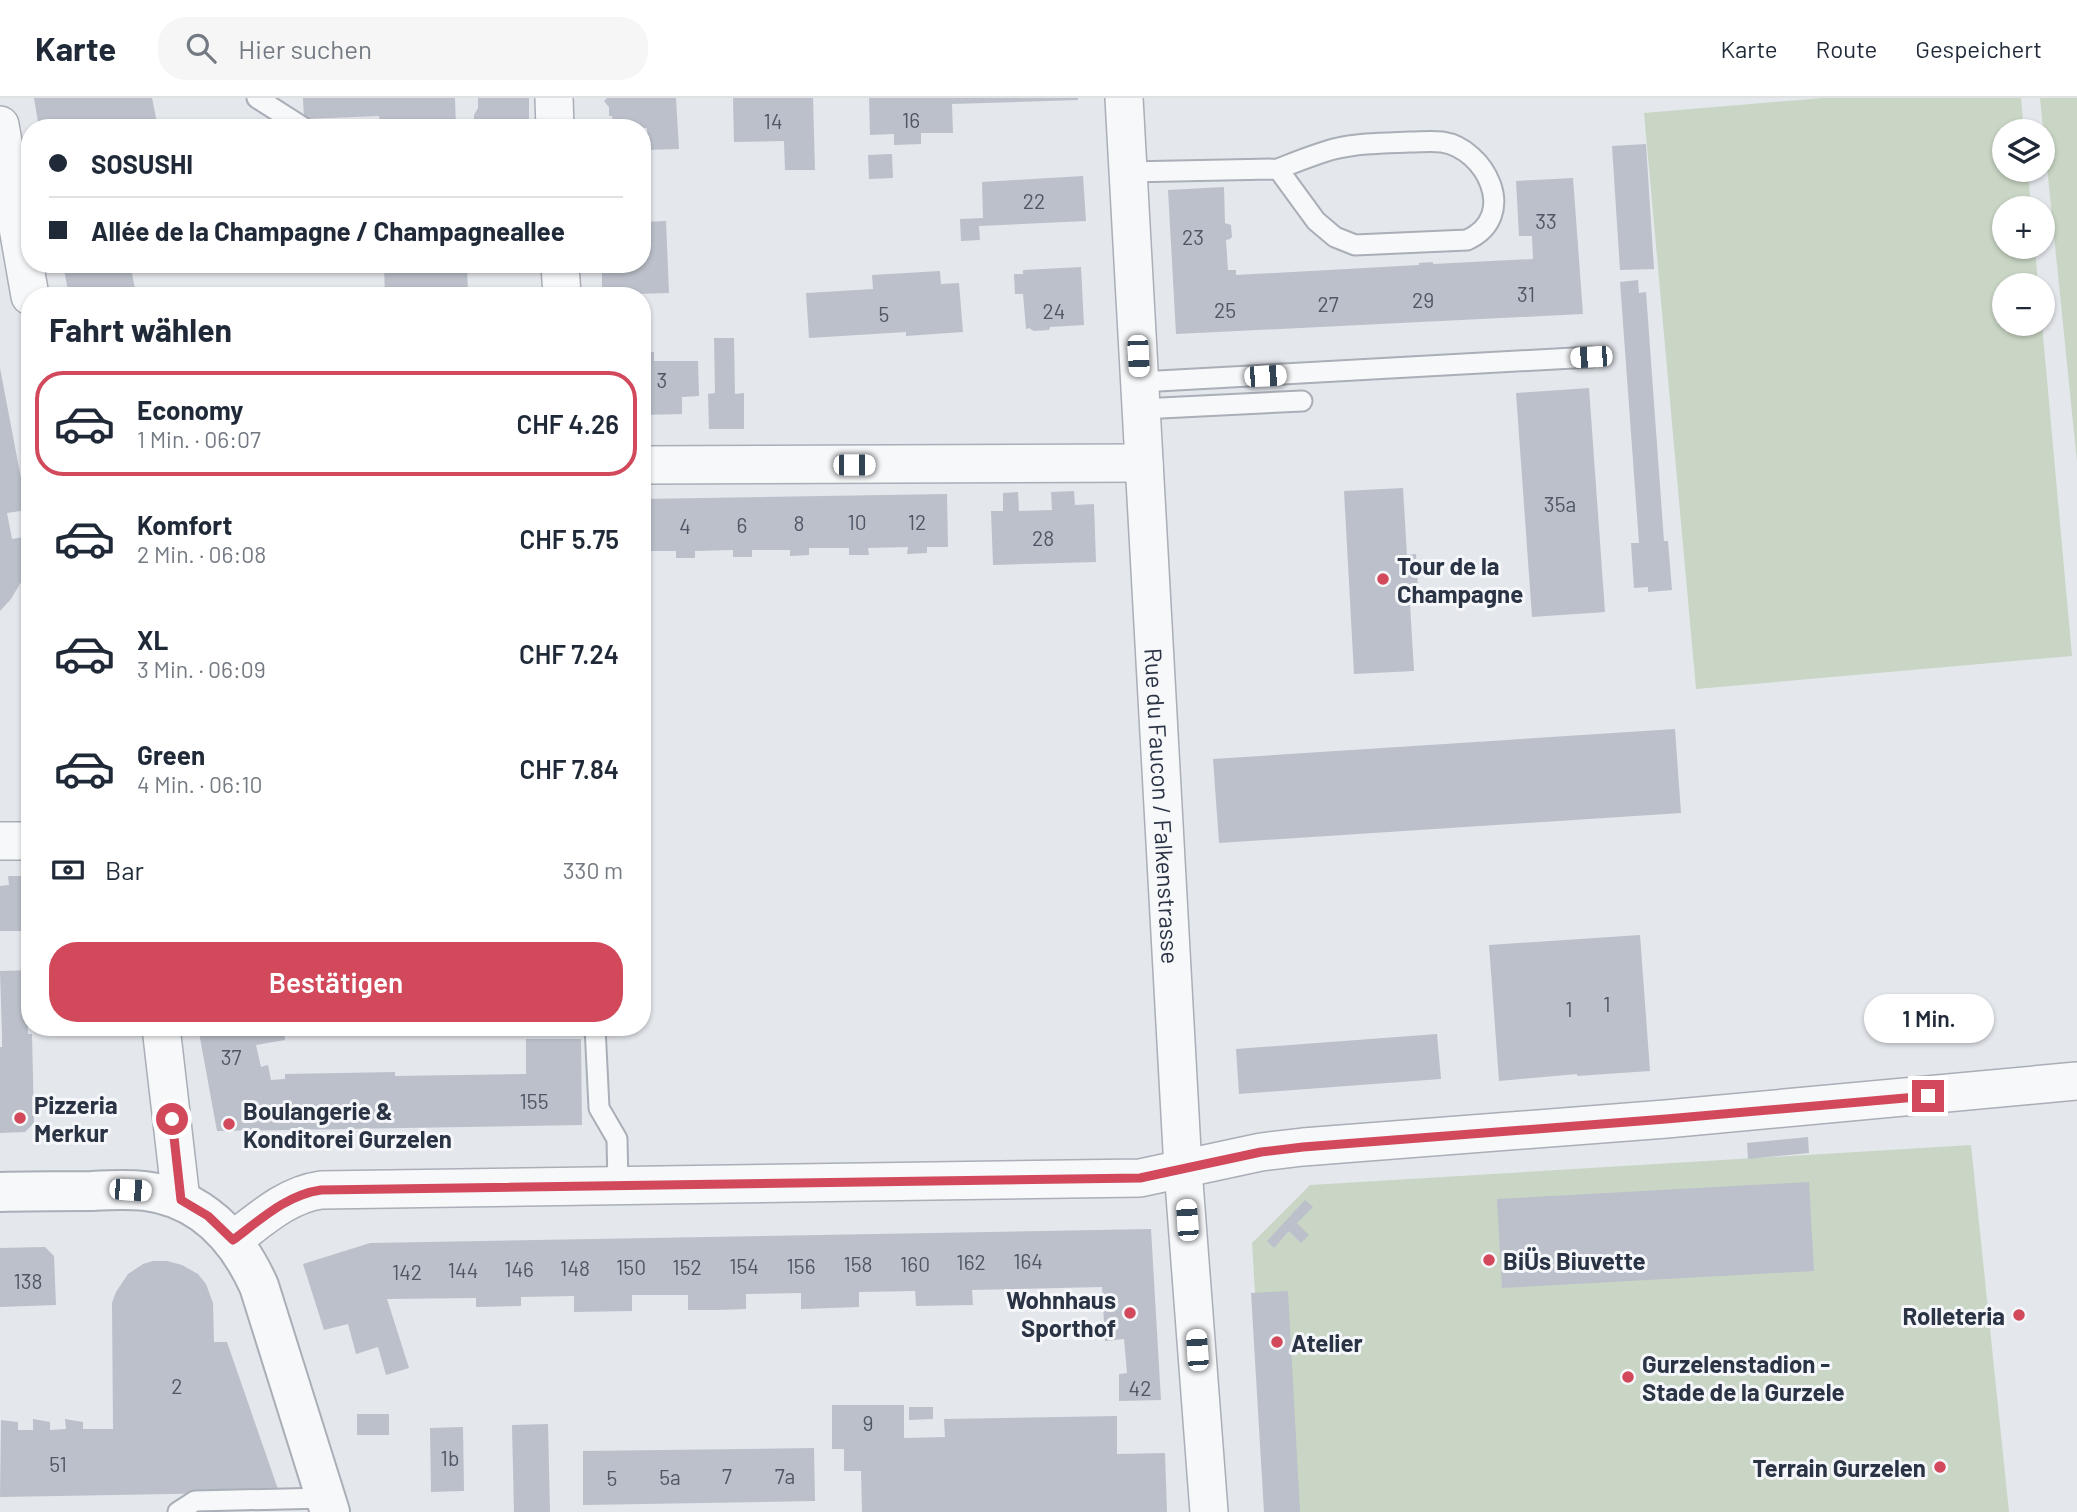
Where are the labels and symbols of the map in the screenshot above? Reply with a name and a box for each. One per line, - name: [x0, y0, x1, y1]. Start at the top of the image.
- house number: 16: [902, 107, 920, 132]
- house number: 14: [764, 108, 782, 133]
- house number: 22: [1023, 188, 1045, 213]
- house number: 33: [1535, 208, 1557, 233]
- house number: 23: [1182, 224, 1204, 249]
- house number: 31: [1517, 281, 1535, 306]
- house number: 29: [1412, 287, 1434, 312]
- house number: 27: [1317, 291, 1339, 316]
- house number: 25: [1214, 297, 1236, 322]
- house number: 24: [1043, 298, 1065, 323]
- house number: 5: [879, 301, 889, 326]
- car: [1127, 334, 1150, 378]
- car: [1570, 345, 1613, 369]
- car: [1244, 364, 1287, 388]
- house number: 3: [657, 367, 667, 392]
- car: [834, 455, 876, 476]
- house number: 35a: [1544, 491, 1576, 516]
- house number: 10: [847, 509, 867, 534]
- house number: 12: [908, 509, 926, 534]
- house number: 8: [794, 510, 804, 535]
- house number: 6: [737, 512, 747, 537]
- house number: 4: [679, 513, 691, 538]
- house number: 28: [1032, 525, 1054, 550]
- place label: Tour de la Champagne: [1397, 551, 1523, 608]
- marker: Tour de la Champagne: [1375, 571, 1391, 587]
- street label: Rue du Faucon / Falkenstrasse: [1140, 647, 1186, 965]
- house number: 1: [1603, 991, 1611, 1016]
- callout: 1 Min.: [1863, 995, 1993, 1044]
- house number: 1: [1565, 996, 1573, 1021]
- house number: 37: [221, 1044, 241, 1069]
- route end: [1912, 1080, 1944, 1112]
- house number: 155: [520, 1088, 548, 1113]
- place label: Pizzeria Merkur: [34, 1090, 118, 1147]
- place label: Boulangerie & Konditorei Gurzelen: [243, 1096, 452, 1153]
- route start: [156, 1103, 188, 1135]
- marker: Pizzeria Merkur: [12, 1110, 28, 1126]
- marker: Boulangerie & Konditorei Gurzelen: [221, 1116, 237, 1132]
- car: [109, 1178, 152, 1202]
- car: [1176, 1198, 1199, 1242]
- place label: BiÜs Biuvette: [1503, 1246, 1646, 1275]
- house number: 164: [1013, 1248, 1043, 1273]
- house number: 162: [956, 1249, 986, 1274]
- house number: 158: [843, 1251, 873, 1276]
- house number: 160: [900, 1251, 930, 1276]
- marker: BiÜs Biuvette: [1481, 1252, 1497, 1268]
- house number: 154: [729, 1253, 759, 1278]
- house number: 156: [787, 1253, 815, 1278]
- house number: 150: [616, 1254, 646, 1279]
- house number: 152: [672, 1254, 702, 1279]
- house number: 148: [560, 1255, 590, 1280]
- house number: 146: [504, 1256, 534, 1281]
- house number: 144: [448, 1257, 478, 1282]
- house number: 142: [392, 1259, 422, 1284]
- house number: 138: [13, 1268, 43, 1293]
- place label: Wohnhaus Sporthof: [1006, 1285, 1116, 1342]
- place label: Rolleteria: [1902, 1301, 2005, 1330]
- marker: Wohnhaus Sporthof: [1122, 1305, 1138, 1321]
- marker: Rolleteria: [2011, 1307, 2027, 1323]
- car: [1186, 1328, 1209, 1372]
- place label: Atelier: [1291, 1328, 1363, 1357]
- marker: Atelier: [1269, 1334, 1285, 1350]
- place label: Gurzelenstadion - Stade de la Gurzele: [1642, 1349, 1845, 1406]
- marker: Gurzelenstadion - Stade de la Gurzele: [1620, 1369, 1636, 1385]
- house number: 2: [171, 1373, 183, 1398]
- house number: 42: [1129, 1375, 1151, 1400]
- house number: 9: [863, 1410, 873, 1435]
- house number: 1b: [441, 1445, 459, 1470]
- house number: 51: [49, 1451, 67, 1476]
- place label: Terrain Gurzelen: [1753, 1453, 1926, 1482]
- marker: Terrain Gurzelen: [1932, 1459, 1948, 1475]
- house number: 7: [722, 1463, 732, 1488]
- house number: 7a: [775, 1463, 795, 1488]
- house number: 5a: [659, 1464, 681, 1489]
- house number: 5: [607, 1465, 617, 1490]

